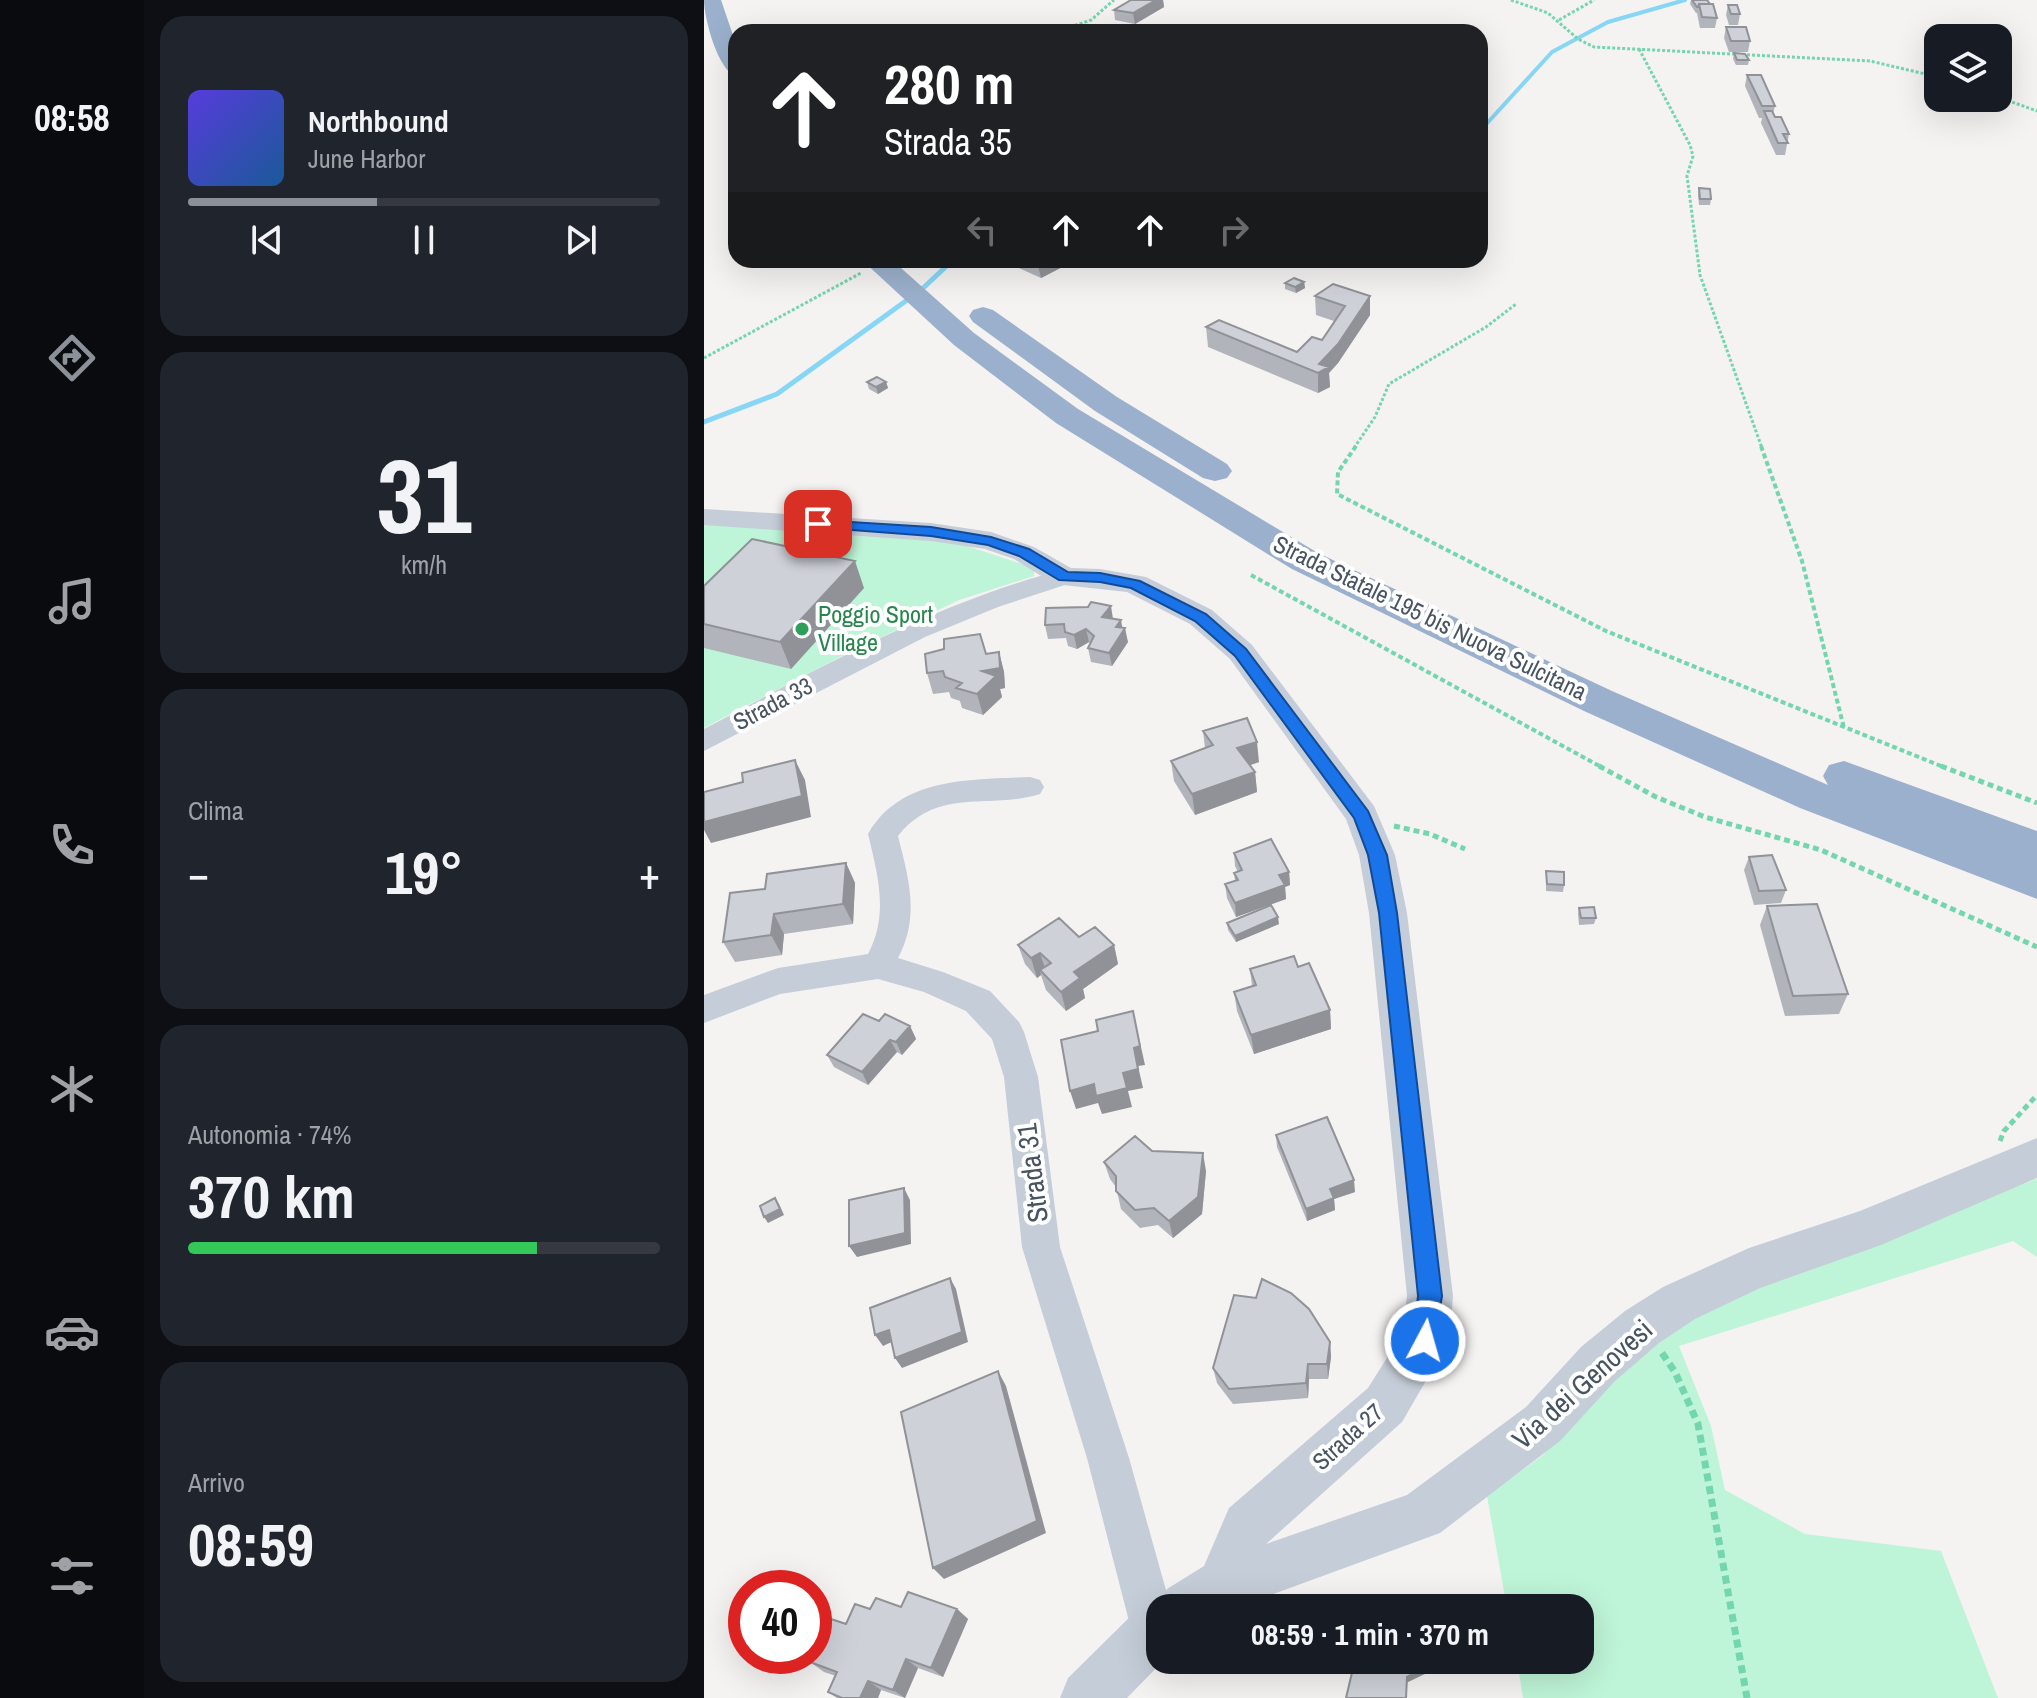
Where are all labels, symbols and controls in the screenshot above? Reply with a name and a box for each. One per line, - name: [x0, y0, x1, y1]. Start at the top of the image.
- map controls: [1924, 24, 2012, 112]
- button: layers: [1924, 24, 2012, 112]
- text: 280 m: [884, 46, 1014, 121]
- icon: ahead: [752, 56, 856, 160]
- text: 08:58: [34, 94, 110, 142]
- text: Northbound: [308, 101, 449, 141]
- text: Strada 35: [884, 118, 1012, 166]
- text: June Harbor: [308, 141, 425, 176]
- icon: left: [960, 208, 1004, 252]
- icon: ahead: [1044, 208, 1088, 252]
- icon: ahead: [1128, 208, 1172, 252]
- icon: right: [1212, 208, 1256, 252]
- icon: previous: [245, 218, 289, 262]
- icon: pause: [402, 218, 446, 262]
- icon: next: [559, 218, 603, 262]
- icon: directions: [44, 330, 100, 386]
- text: 31: [377, 425, 471, 565]
- pin: [784, 490, 852, 558]
- icon: arrive: [796, 502, 840, 546]
- street label: Strada Statale 195 bis Nuova Sulcitana: [1269, 527, 1592, 707]
- text: km/h: [401, 547, 447, 582]
- icon: music: [44, 573, 100, 629]
- place label: Poggio Sport Village: [818, 598, 933, 658]
- marker: Poggio Sport Village: [793, 620, 811, 638]
- street label: Strada 33: [727, 669, 818, 737]
- text: Clima: [188, 793, 244, 828]
- icon: phone: [44, 817, 100, 873]
- text: 19°: [385, 832, 463, 913]
- text: −: [188, 843, 209, 903]
- text: +: [639, 843, 660, 903]
- icon: climate: [44, 1061, 100, 1117]
- text: Autonomia · 74%: [188, 1117, 352, 1152]
- street label: Strada 31: [1007, 1121, 1057, 1225]
- text: 370 km: [188, 1156, 355, 1237]
- position arrow: [1383, 1299, 1467, 1383]
- icon: car: [44, 1304, 100, 1360]
- street label: Via dei Genovesi: [1504, 1311, 1660, 1457]
- street label: Strada 27: [1305, 1396, 1390, 1477]
- text: Arrivo: [188, 1465, 245, 1500]
- text: 08:59: [188, 1504, 314, 1585]
- icon: filters: [44, 1548, 100, 1604]
- speed limit sign: 40: [728, 1570, 832, 1674]
- text: 08:59 · 1 min · 370 m: [1251, 1614, 1489, 1654]

